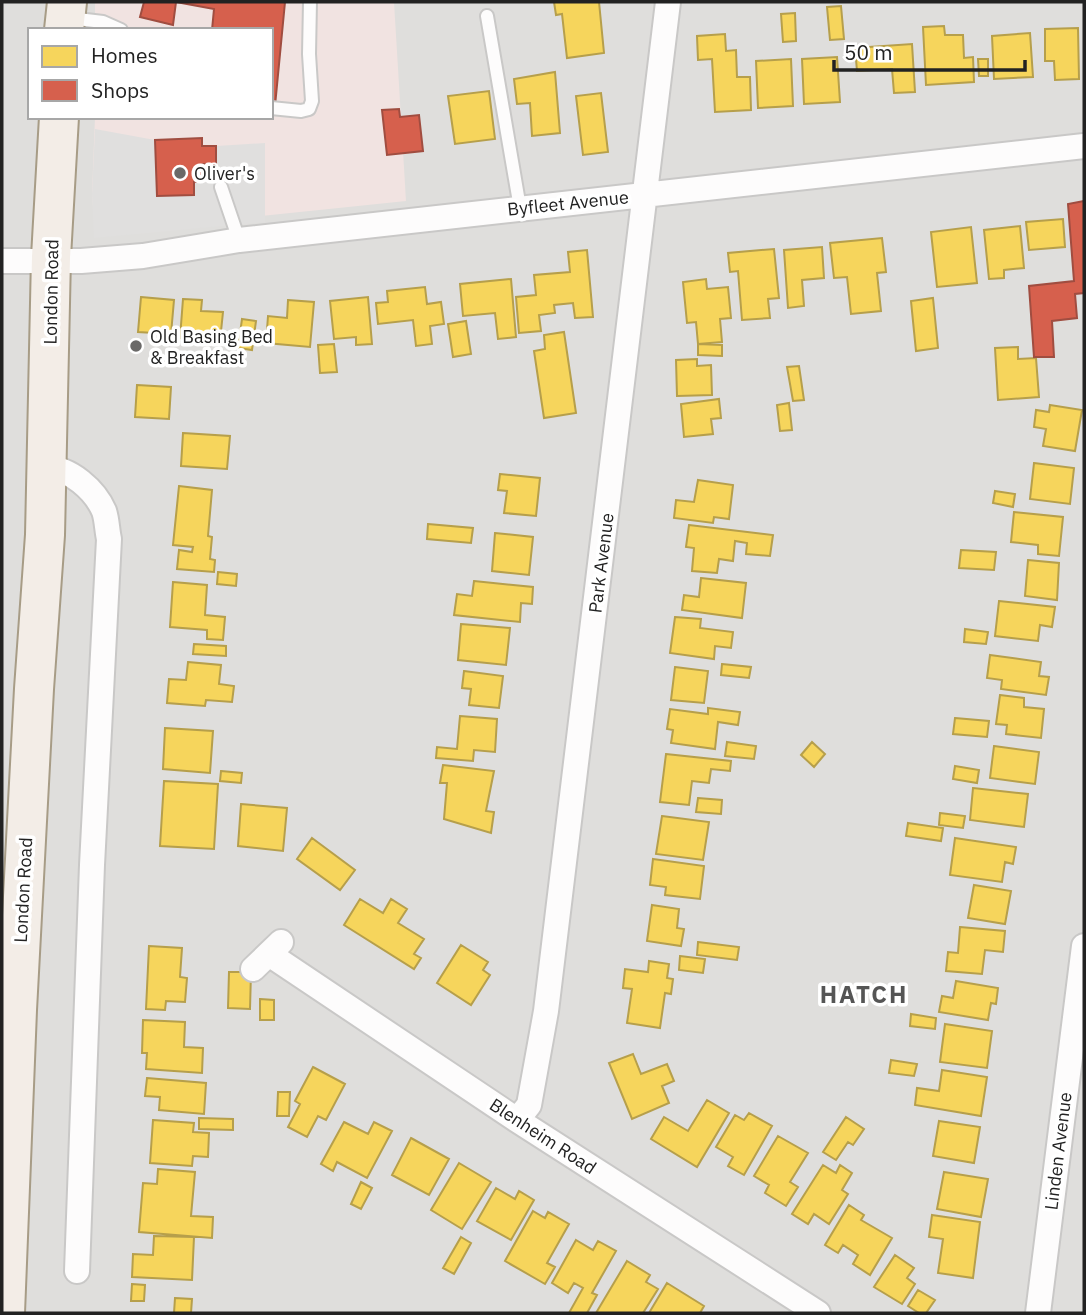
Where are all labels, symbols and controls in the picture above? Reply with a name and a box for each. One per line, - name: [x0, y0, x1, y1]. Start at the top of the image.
- legend: [28, 28, 273, 119]
- scale bar: [834, 28, 1025, 72]
- text: 50 m: [844, 38, 893, 66]
- text: Homes: [91, 41, 158, 69]
- text: Shops: [91, 76, 149, 104]
- place label: Oliver's: [194, 162, 255, 185]
- marker: Oliver's: [172, 165, 188, 181]
- street label: Byfleet Avenue: [506, 185, 630, 221]
- street label: London Road: [39, 239, 63, 345]
- place label: Old Basing Bed & Breakfast: [150, 325, 273, 369]
- marker: Old Basing Bed & Breakfast: [128, 338, 144, 354]
- street label: Park Avenue: [583, 511, 619, 614]
- street label: London Road: [9, 837, 37, 943]
- district label: HATCH: [820, 978, 908, 1010]
- street label: Linden Avenue: [1039, 1091, 1077, 1211]
- street label: Blenheim Road: [485, 1093, 601, 1179]

